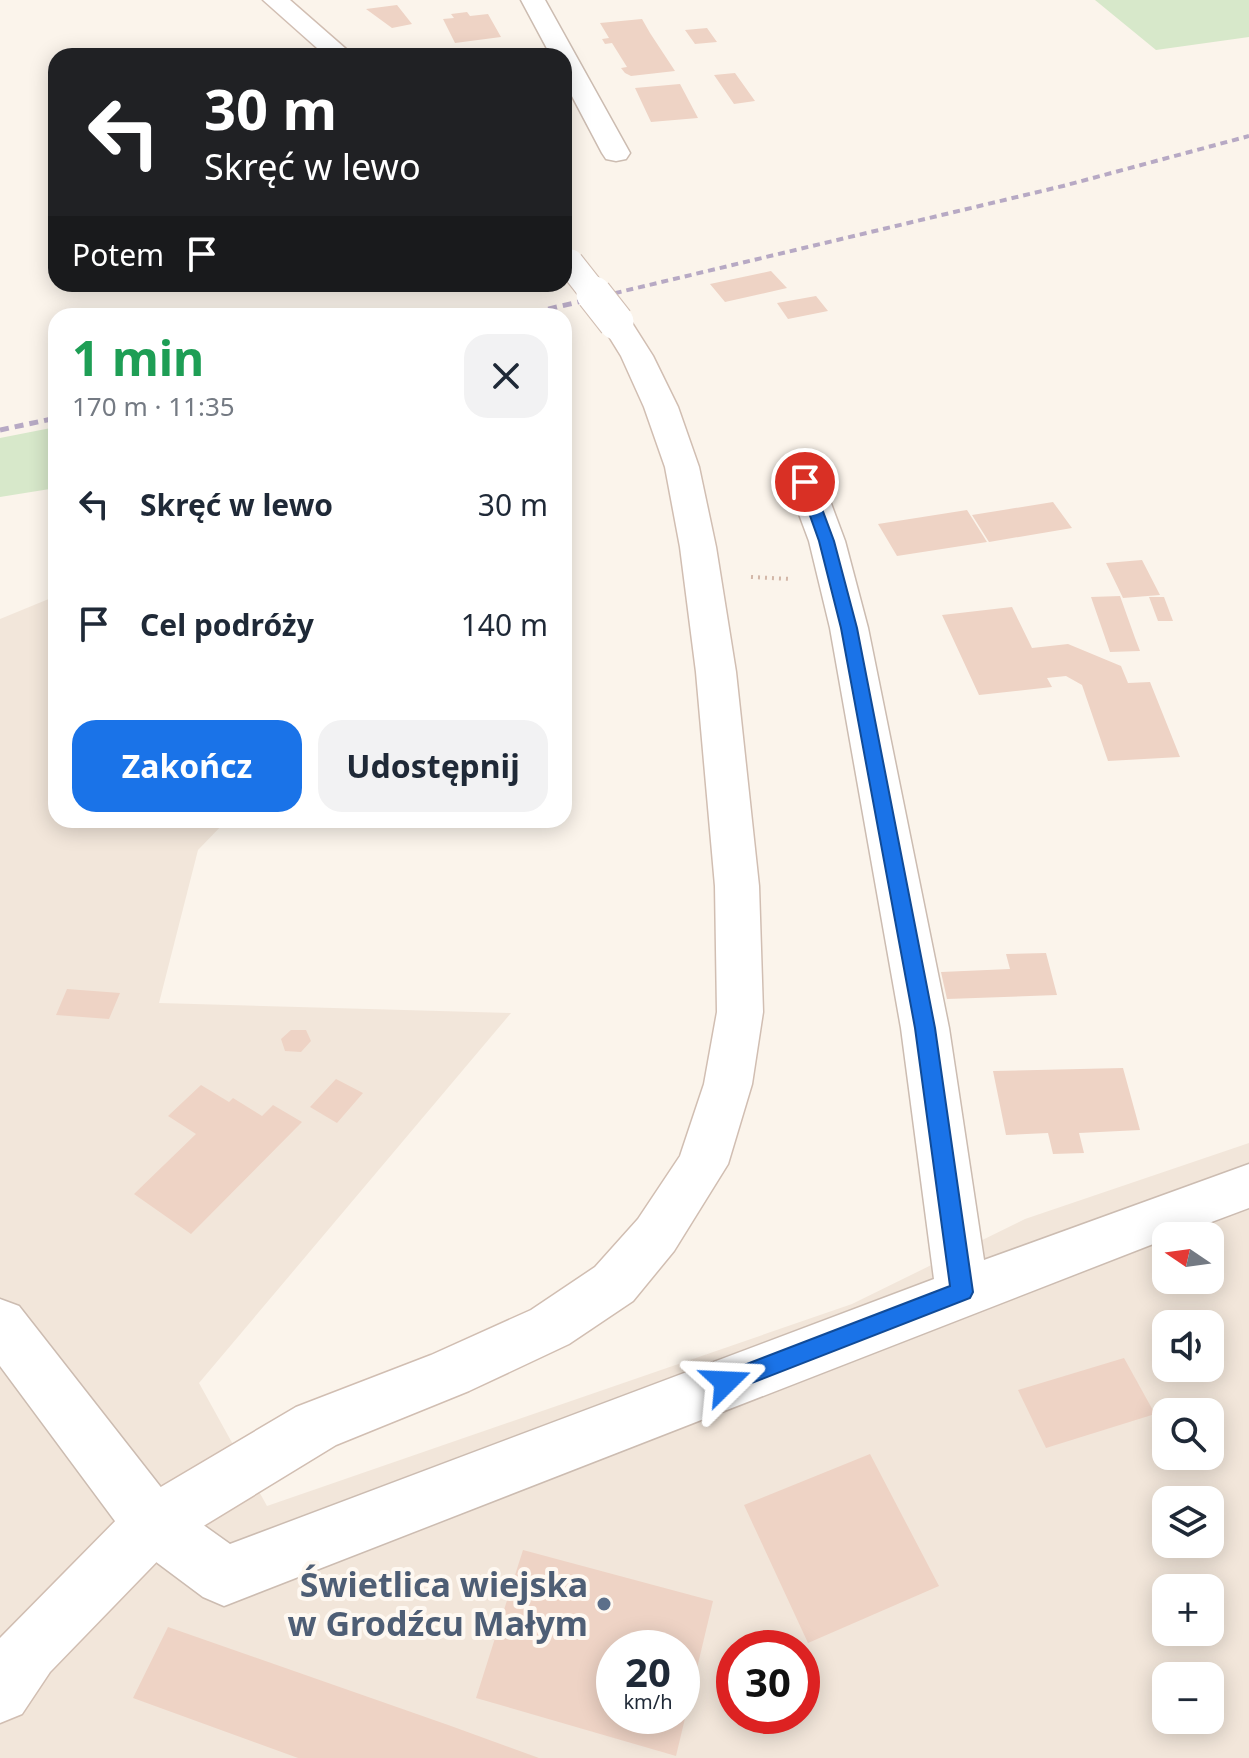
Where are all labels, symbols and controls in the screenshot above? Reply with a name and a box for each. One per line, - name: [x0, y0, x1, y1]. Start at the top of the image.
- text: 30 m: [204, 70, 337, 146]
- icon: left: [72, 80, 176, 184]
- text: Skręć w lewo: [204, 142, 421, 191]
- icon: arrive: [180, 232, 224, 276]
- text: Potem: [72, 234, 164, 275]
- text: 1 min: [72, 325, 204, 390]
- button: close: [464, 334, 548, 418]
- text: 170 m · 11:35: [72, 388, 235, 424]
- pin: [771, 448, 839, 516]
- icon: arrive: [783, 460, 827, 504]
- icon: left: [72, 482, 116, 526]
- text: Skręć w lewo: [140, 484, 333, 525]
- text: 30 m: [478, 484, 548, 525]
- icon: arrive: [72, 602, 116, 646]
- text: Cel podróży: [140, 604, 314, 645]
- text: 140 m: [461, 604, 548, 645]
- button: Zakończ: [72, 720, 302, 812]
- button: Udostępnij: [318, 720, 548, 812]
- north arrow: [1152, 1222, 1224, 1294]
- map controls: [1152, 1222, 1224, 1734]
- button: sound: [1152, 1310, 1224, 1382]
- position arrow: [684, 1340, 768, 1424]
- button: search: [1152, 1398, 1224, 1470]
- button: layers: [1152, 1486, 1224, 1558]
- place label: Świetlica wiejska w Grodźcu Małym: [288, 1561, 588, 1646]
- button: +: [1152, 1574, 1224, 1646]
- marker: Świetlica wiejska w Grodźcu Małym: [595, 1595, 613, 1613]
- speed limit sign: 30: [716, 1630, 820, 1734]
- text: 20: [625, 1644, 671, 1699]
- button: −: [1152, 1662, 1224, 1734]
- text: km/h: [623, 1688, 673, 1715]

